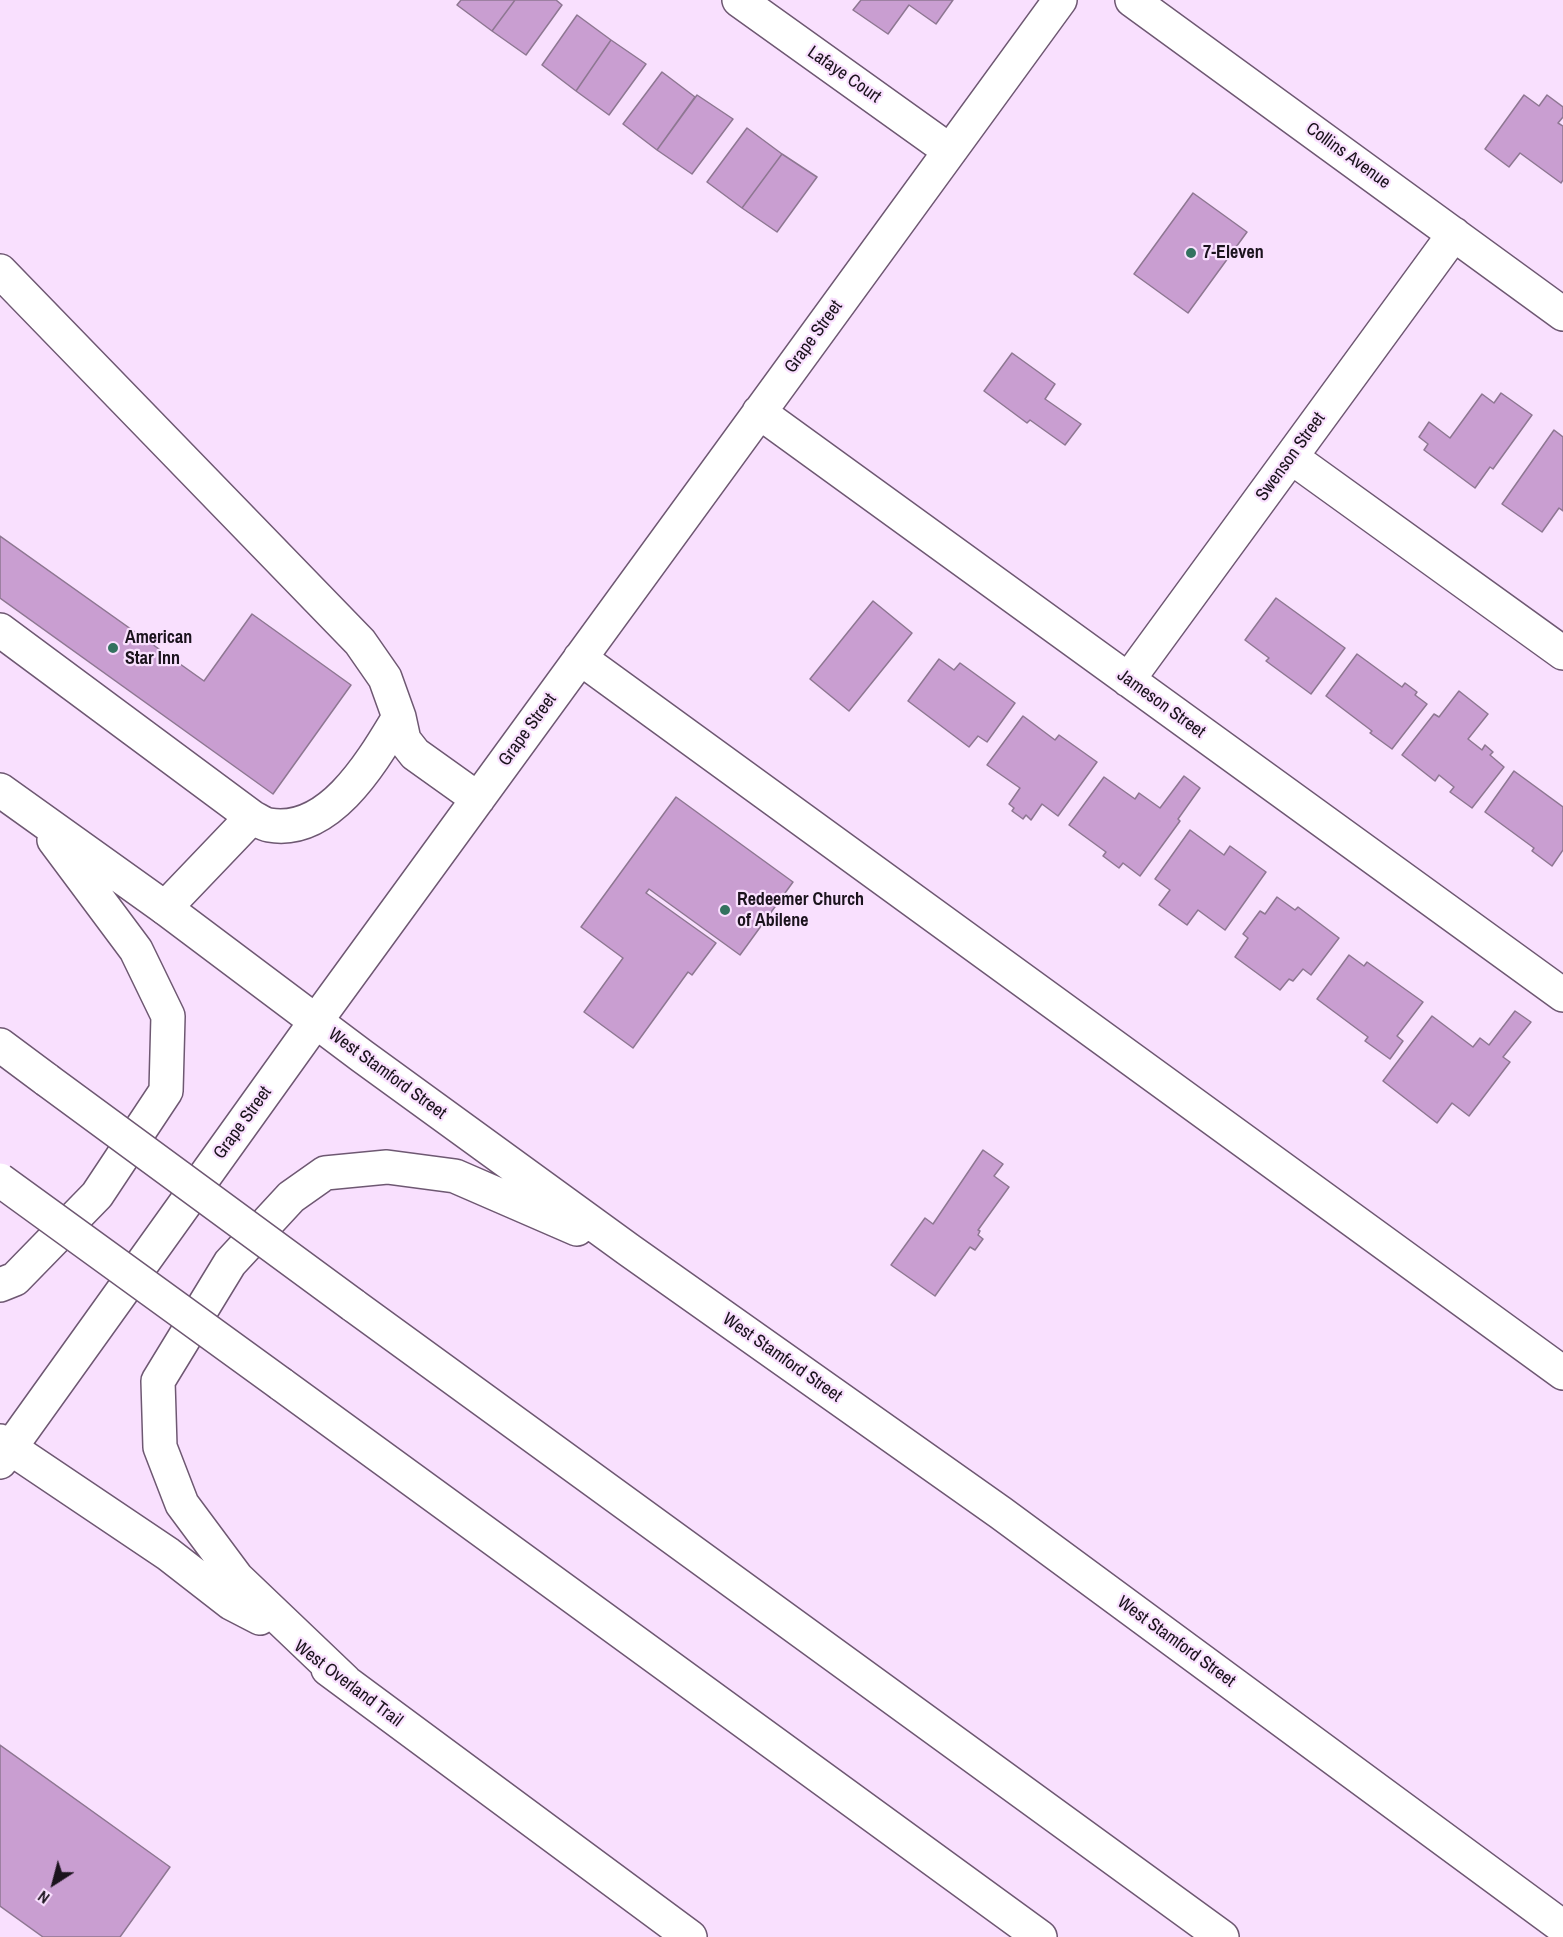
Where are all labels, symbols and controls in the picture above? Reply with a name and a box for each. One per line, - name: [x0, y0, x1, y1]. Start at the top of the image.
- street label: Lafaye Court: [803, 42, 885, 108]
- street label: Collins Avenue: [1302, 118, 1394, 194]
- place label: 7-Eleven: [1203, 242, 1264, 264]
- marker: 7-Eleven: [1184, 246, 1198, 260]
- street label: Grape Street: [780, 296, 848, 378]
- street label: Swenson Street: [1252, 409, 1330, 505]
- place label: American Star Inn: [125, 627, 192, 670]
- marker: American Star Inn: [106, 641, 120, 655]
- street label: Jameson Street: [1113, 665, 1209, 743]
- street label: Grape Street: [494, 689, 562, 771]
- place label: Redeemer Church of Abilene: [737, 889, 864, 932]
- marker: Redeemer Church of Abilene: [718, 903, 732, 917]
- street label: West Stamford Street: [324, 1024, 450, 1124]
- street label: Grape Street: [209, 1082, 277, 1164]
- street label: West Stamford Street: [718, 1309, 846, 1407]
- street label: West Stamford Street: [1113, 1592, 1239, 1692]
- street label: West Overland Trail: [289, 1636, 407, 1732]
- north arrow: [24, 1853, 84, 1913]
- text: N: [33, 1886, 54, 1909]

